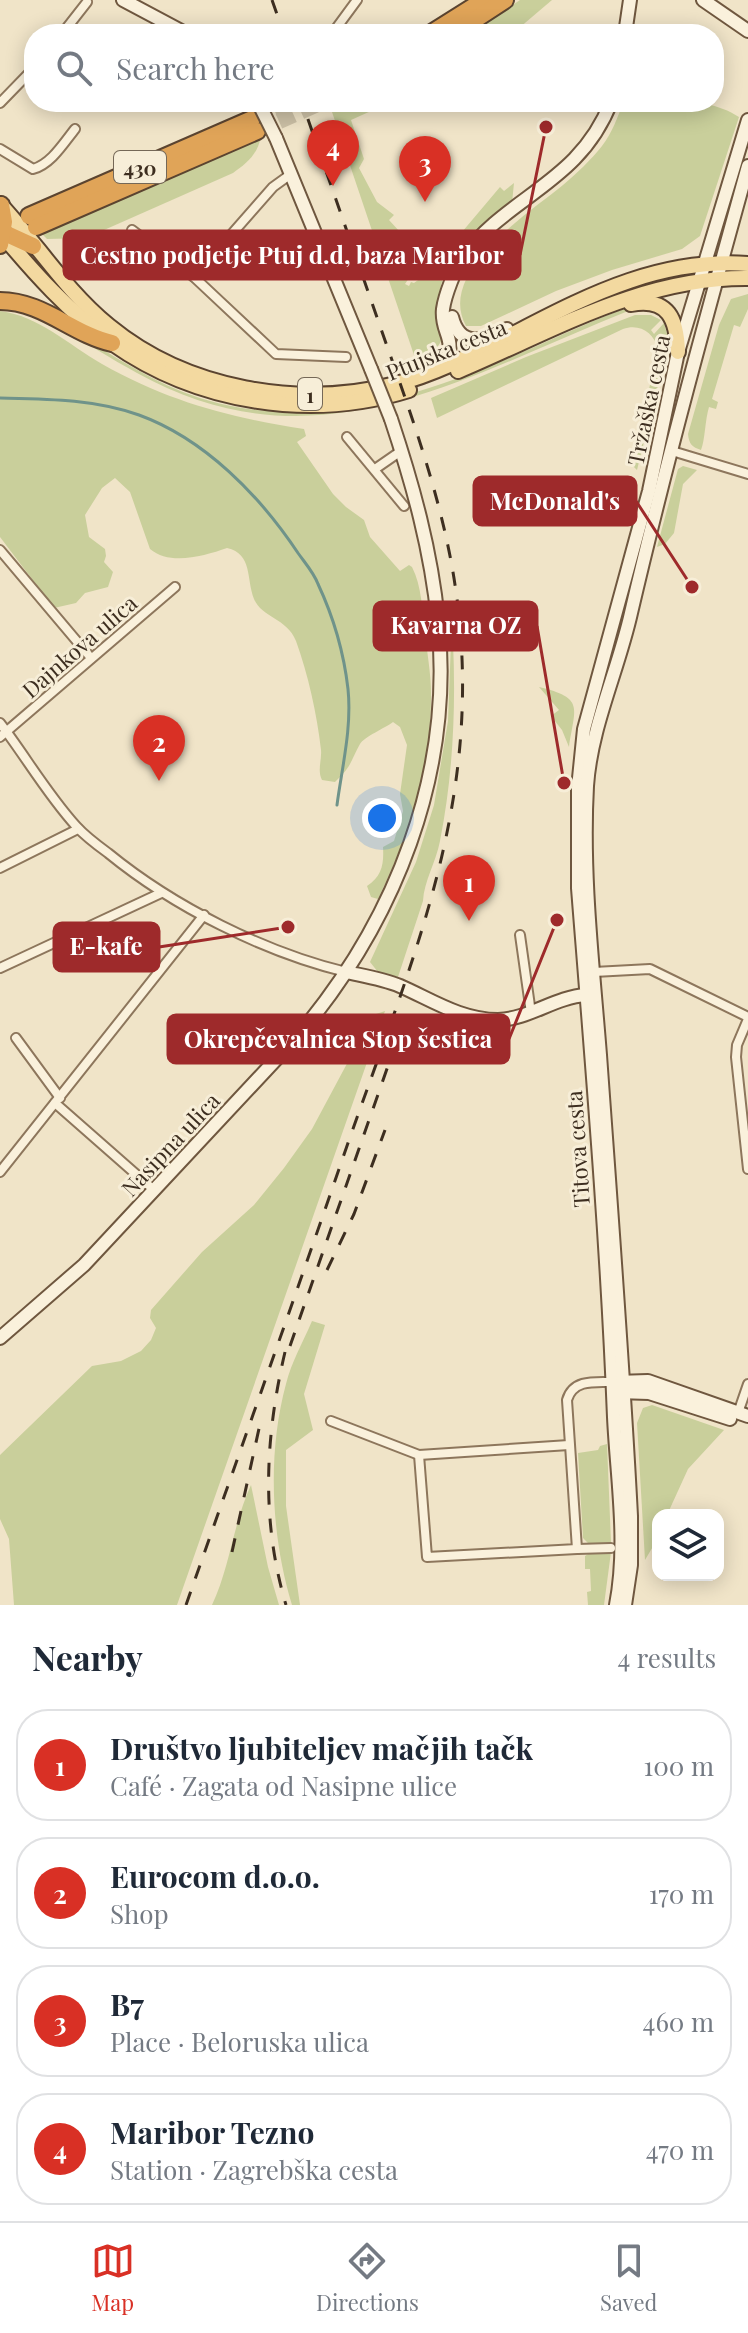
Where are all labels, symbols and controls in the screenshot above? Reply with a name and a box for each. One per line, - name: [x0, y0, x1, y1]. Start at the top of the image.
- search box: [24, 24, 724, 112]
- icon: search: [52, 46, 96, 90]
- text: Search here: [116, 48, 275, 88]
- pin: 4: [307, 120, 359, 186]
- pin: 3: [399, 136, 451, 202]
- road number: 430: [114, 151, 166, 183]
- callout: Cestno podjetje Ptuj d.d, baza Maribor: [64, 231, 520, 279]
- text: Cestno podjetje Ptuj d.d, baza Maribor: [80, 238, 505, 270]
- street label: Ptujska cesta: [381, 311, 511, 387]
- street label: Tržaška cesta: [619, 332, 677, 468]
- road number: 1: [298, 378, 322, 410]
- callout: McDonald's: [474, 477, 636, 525]
- text: McDonald's: [490, 484, 620, 516]
- street label: Dajnkova ulica: [15, 588, 143, 704]
- callout: Kavarna OZ: [374, 602, 537, 650]
- text: Kavarna OZ: [390, 608, 522, 640]
- pin: 2: [133, 715, 185, 781]
- your location: [362, 798, 402, 838]
- pin: 1: [443, 855, 495, 921]
- callout: E-kafe: [54, 923, 159, 971]
- text: E-kafe: [69, 929, 143, 961]
- callout: Okrepčevalnica Stop šestica: [168, 1015, 509, 1063]
- text: Okrepčevalnica Stop šestica: [184, 1022, 493, 1054]
- street label: Nasipna ulica: [114, 1086, 226, 1202]
- street label: Titova cesta: [558, 1090, 596, 1208]
- map controls: [652, 1509, 724, 1581]
- button: layers: [652, 1509, 724, 1581]
- text: Nearby: [32, 1634, 143, 1680]
- text: 4 results: [617, 1640, 716, 1675]
- text: Društvo ljubiteljev mačjih tačk: [110, 1728, 533, 1768]
- text: 1: [55, 1748, 65, 1783]
- text: 100 m: [644, 1748, 714, 1783]
- text: Café · Zagata od Nasipne ulice: [110, 1768, 457, 1803]
- text: Eurocom d.o.o.: [110, 1856, 320, 1896]
- text: 2: [53, 1876, 67, 1911]
- text: 170 m: [649, 1876, 714, 1911]
- text: Shop: [110, 1896, 169, 1931]
- text: B7: [110, 1984, 144, 2024]
- text: 3: [54, 2004, 66, 2039]
- text: 460 m: [643, 2004, 714, 2039]
- text: Place · Beloruska ulica: [110, 2024, 369, 2059]
- text: Maribor Tezno: [110, 2112, 314, 2152]
- text: 4: [53, 2132, 67, 2167]
- text: 470 m: [646, 2132, 714, 2167]
- text: Station · Zagrebška cesta: [110, 2152, 398, 2187]
- tab: Map: [91, 2239, 135, 2317]
- tab: Directions: [316, 2239, 419, 2317]
- tab: Saved: [600, 2239, 657, 2317]

